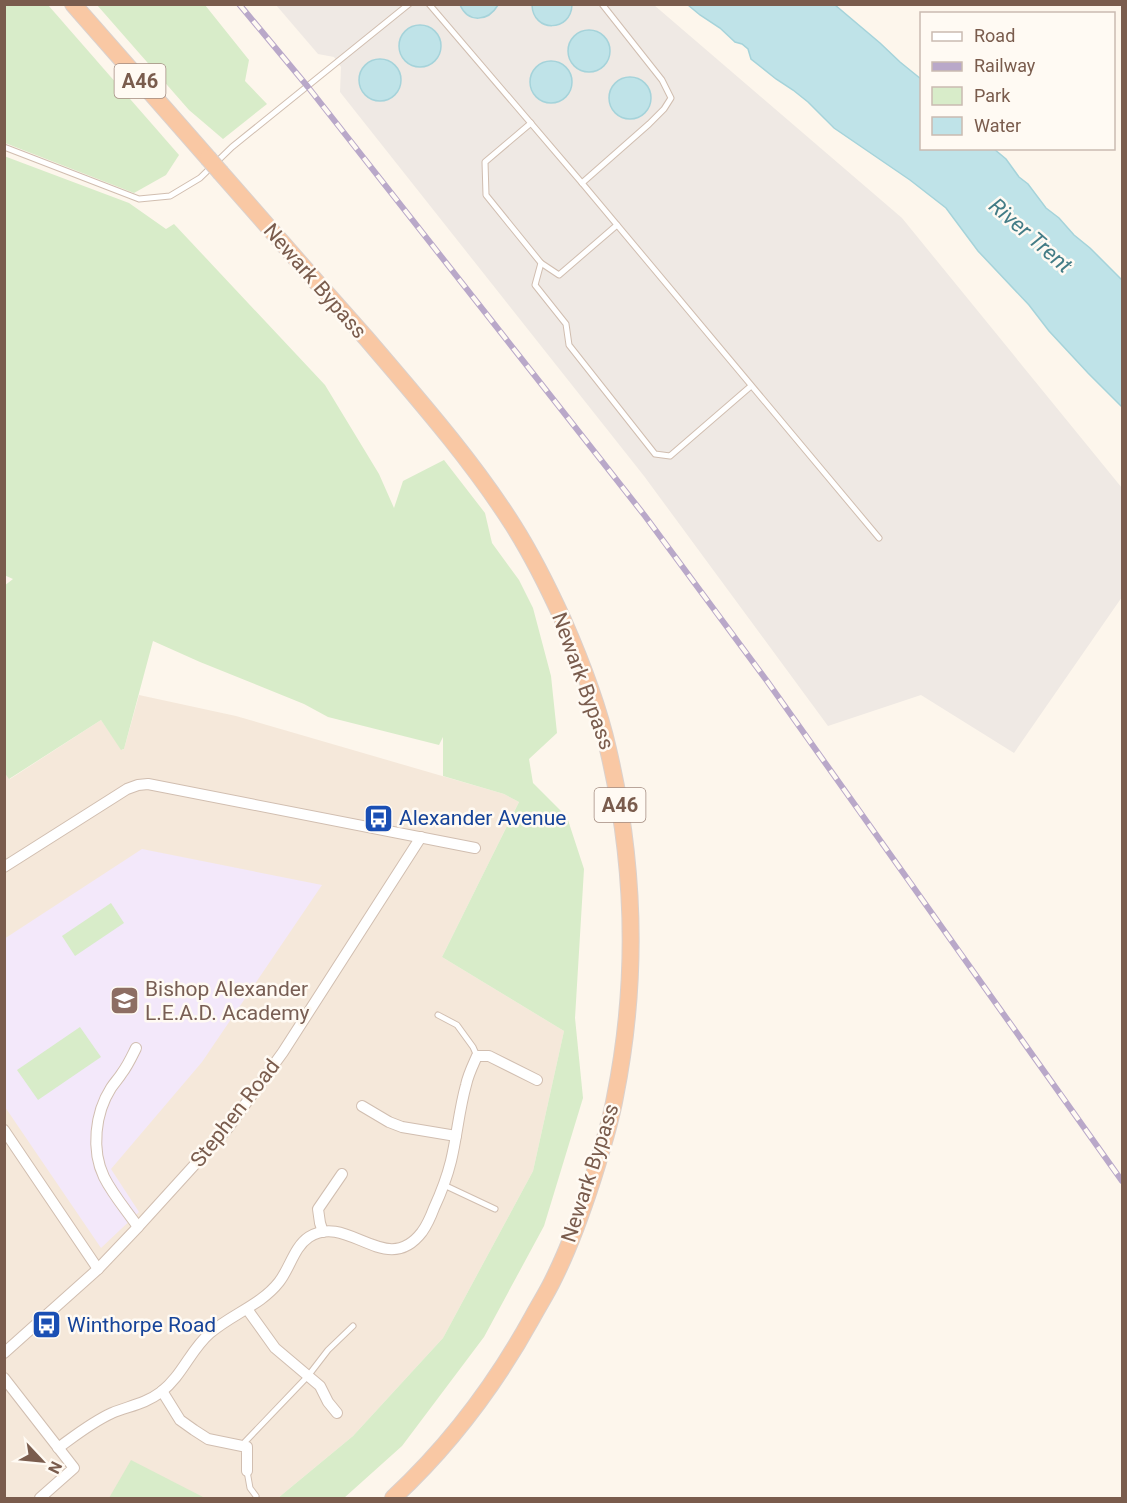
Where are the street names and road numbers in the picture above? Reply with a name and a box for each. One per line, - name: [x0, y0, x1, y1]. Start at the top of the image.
- road number: A46: [114, 64, 166, 98]
- street label: Newark Bypass: [259, 219, 371, 343]
- street label: Newark Bypass: [547, 609, 619, 753]
- road number: A46: [594, 788, 646, 822]
- street label: Stephen Road: [186, 1054, 284, 1172]
- street label: Newark Bypass: [556, 1101, 624, 1245]

